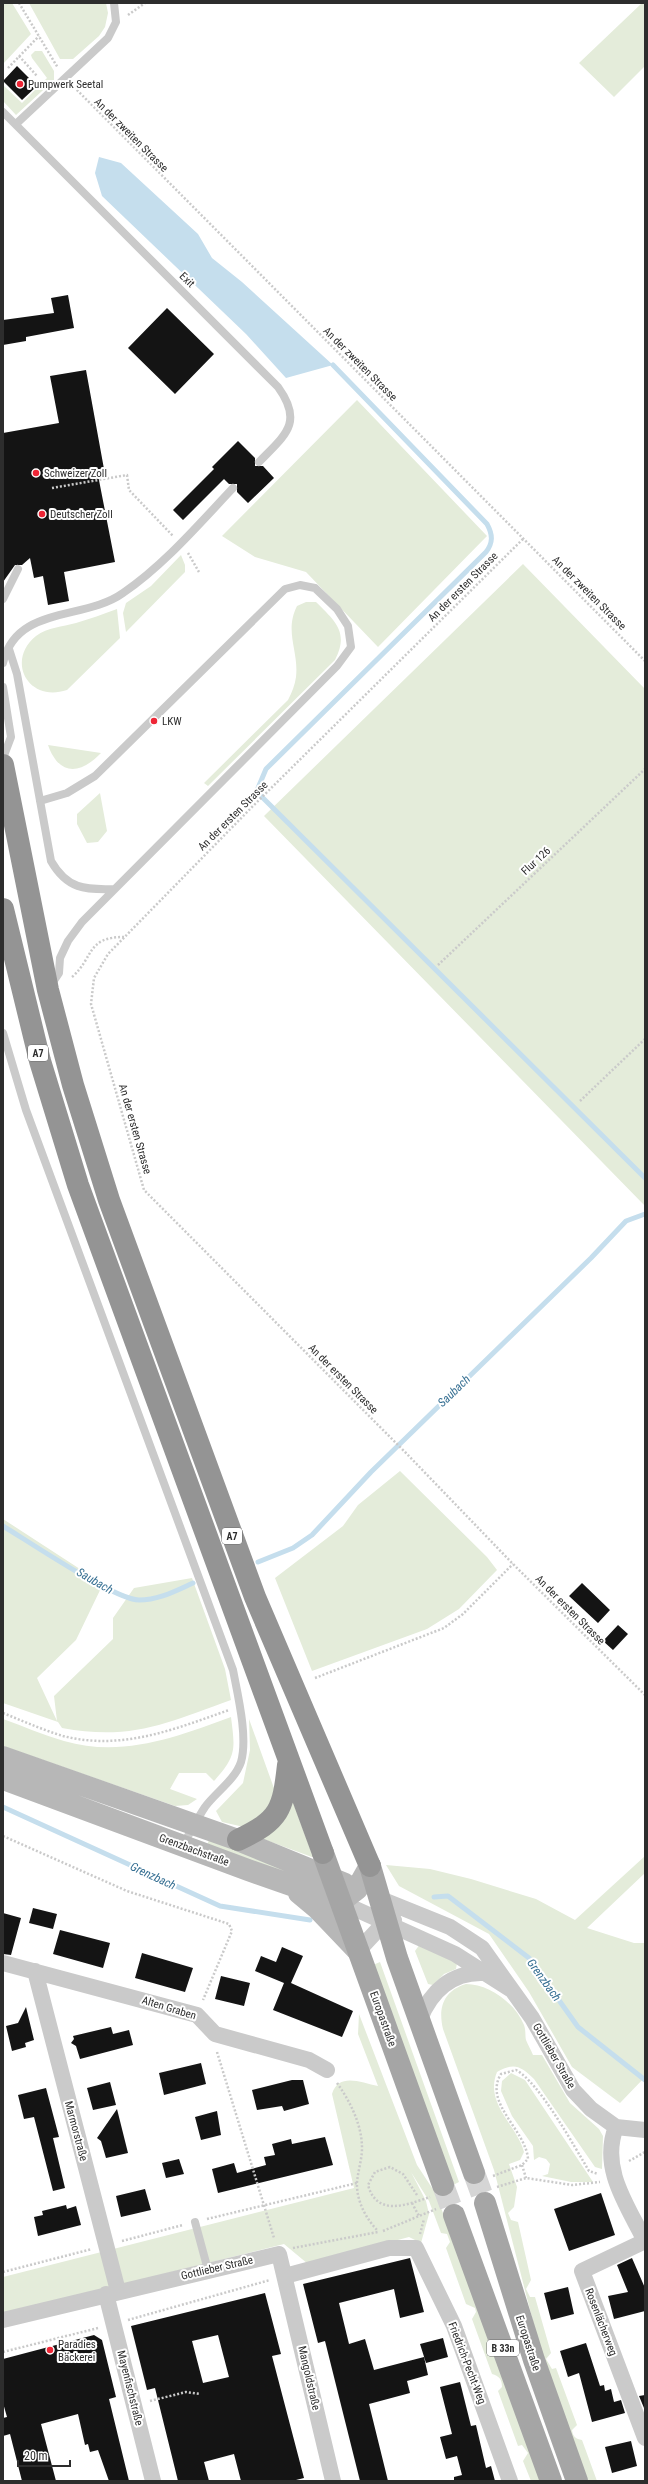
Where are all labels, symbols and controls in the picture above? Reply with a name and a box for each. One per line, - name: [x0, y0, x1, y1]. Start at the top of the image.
- place label: Pumpwerk Seetal: [28, 78, 103, 91]
- marker: Pumpwerk Seetal: [15, 79, 25, 89]
- street label: An der zweiten Strasse: [91, 95, 171, 175]
- street label: Exit: [177, 270, 197, 290]
- street label: An der zweiten Strasse: [320, 324, 400, 404]
- place label: Schweizer Zoll: [44, 467, 107, 480]
- marker: Schweizer Zoll: [31, 468, 41, 478]
- place label: Deutscher Zoll: [50, 508, 113, 521]
- marker: Deutscher Zoll: [37, 509, 47, 519]
- street label: An der ersten Strasse: [426, 550, 500, 624]
- street label: An der zweiten Strasse: [549, 553, 629, 633]
- place label: LKW: [162, 715, 182, 728]
- marker: LKW: [149, 716, 159, 726]
- street label: An der ersten Strasse: [196, 779, 270, 853]
- street label: Flur 126: [519, 844, 553, 878]
- road number: A7: [28, 1045, 48, 1061]
- street label: An der ersten Strasse: [116, 1082, 154, 1176]
- street label: An der ersten Strasse: [306, 1342, 380, 1416]
- water label: Saubach: [435, 1372, 473, 1410]
- road number: A7: [222, 1528, 242, 1544]
- water label: Saubach: [74, 1565, 116, 1597]
- street label: An der ersten Strasse: [533, 1573, 607, 1647]
- street label: Grenzbachstraße: [157, 1831, 231, 1869]
- water label: Grenzbach: [128, 1859, 178, 1893]
- water label: Grenzbach: [524, 1956, 564, 2004]
- street label: Europastraße: [367, 1990, 399, 2048]
- street label: Alten Graben: [140, 1994, 198, 2022]
- street label: Gottlieber Straße: [530, 2021, 578, 2091]
- street label: Marmorstraße: [62, 2100, 90, 2162]
- street label: Gottlieber Straße: [180, 2253, 254, 2283]
- street label: Rosenlächerweg: [582, 2286, 620, 2358]
- street label: Europastraße: [513, 2314, 543, 2372]
- street label: Friedrich-Pecht-Weg: [445, 2320, 489, 2406]
- place label: Paradies Bäckerei: [58, 2338, 96, 2364]
- road number: B 33n: [487, 2340, 519, 2356]
- marker: Paradies Bäckerei: [45, 2345, 55, 2355]
- street label: Mangoldstraße: [295, 2345, 323, 2411]
- street label: Mayenfischstraße: [114, 2349, 146, 2427]
- scale bar: [18, 2442, 70, 2468]
- text: 20 m: [24, 2449, 48, 2463]

